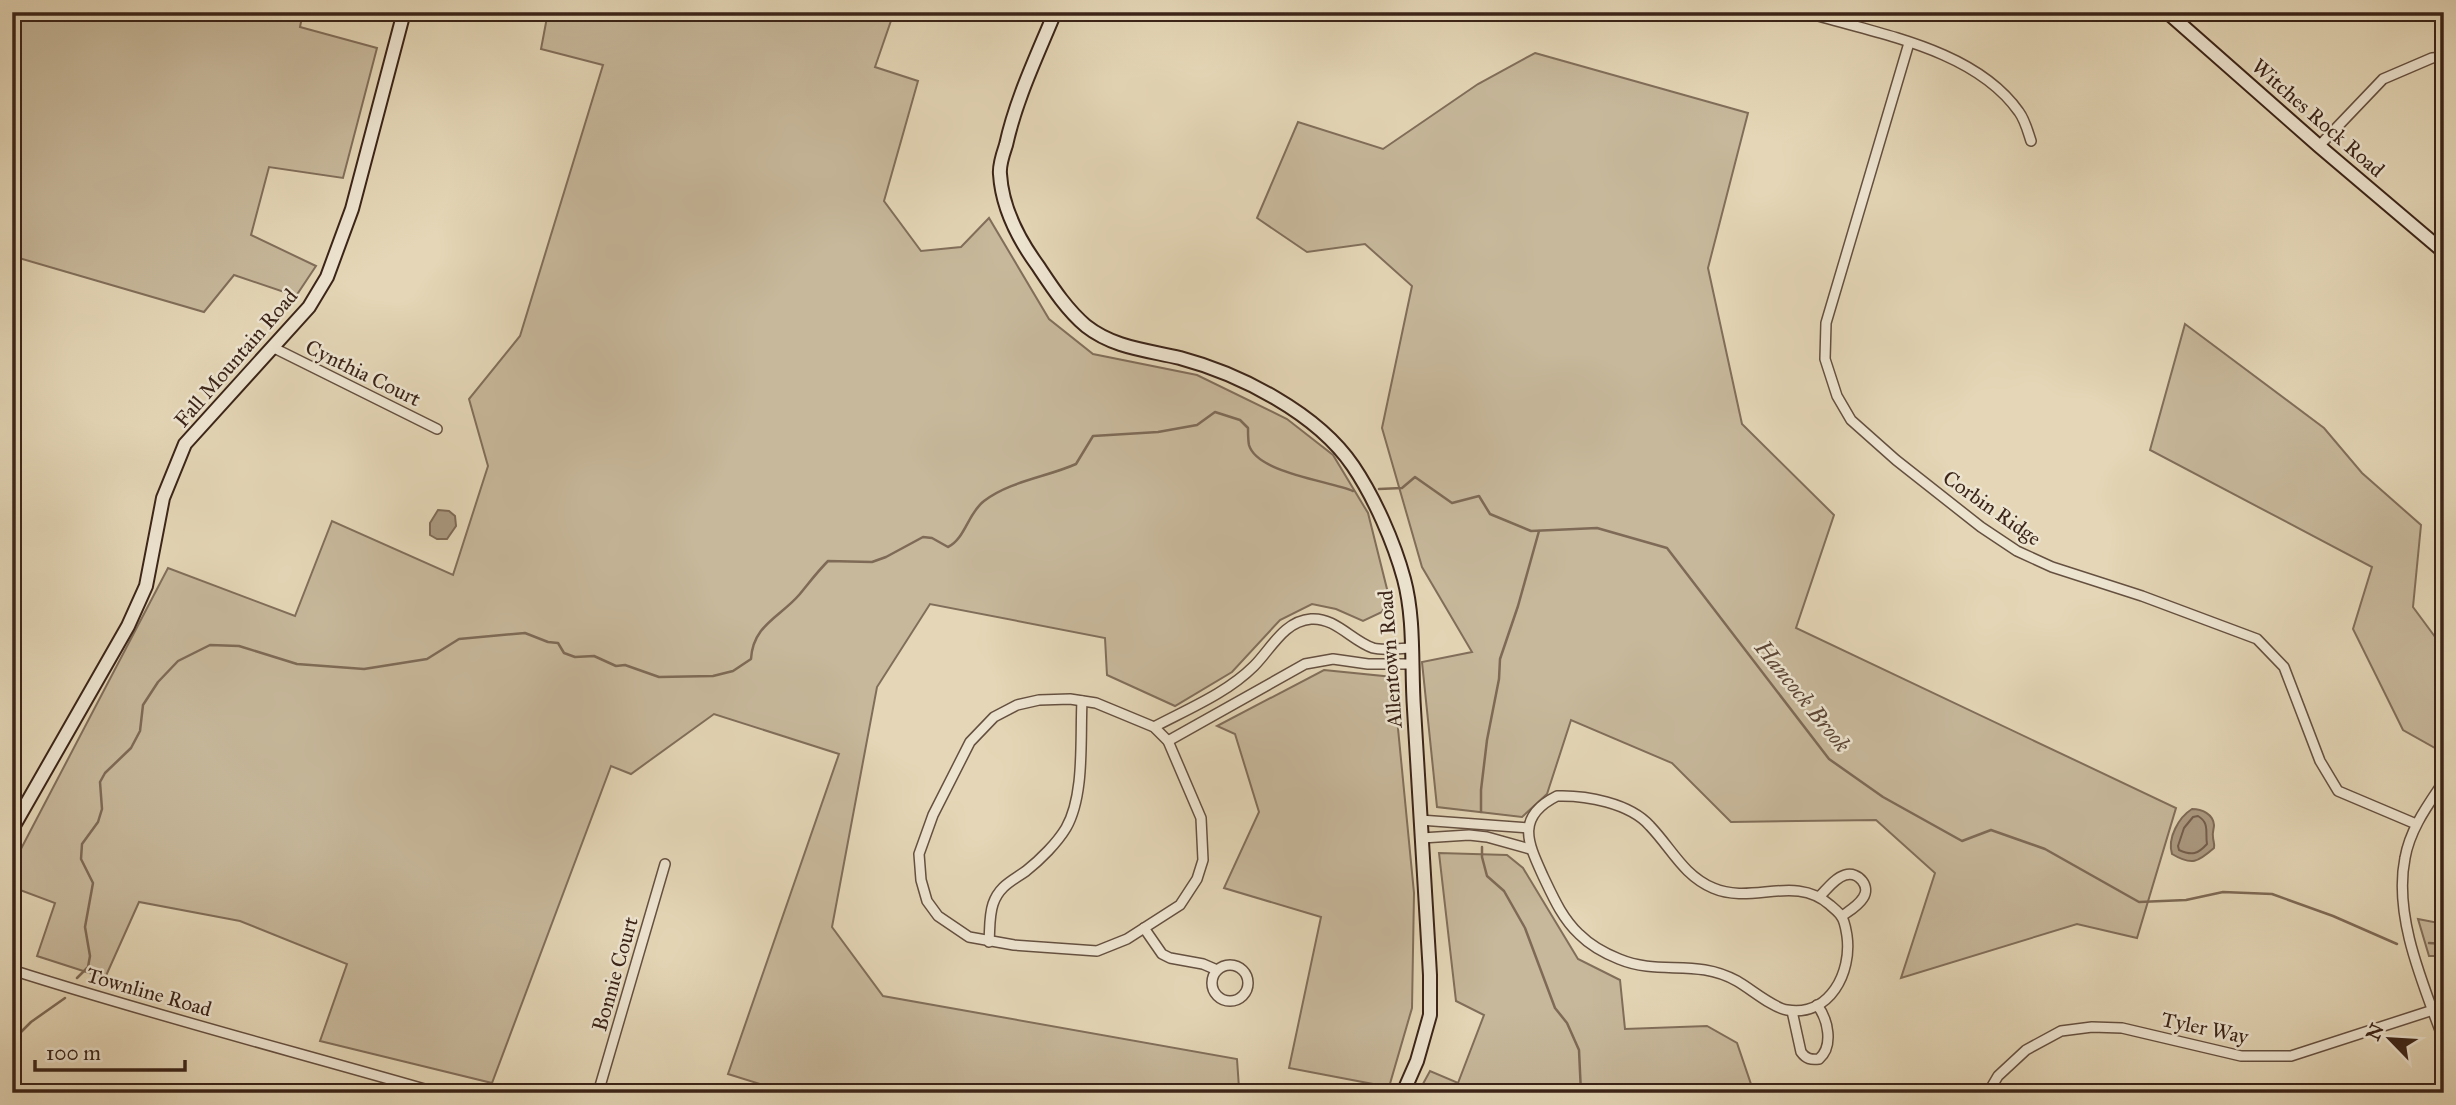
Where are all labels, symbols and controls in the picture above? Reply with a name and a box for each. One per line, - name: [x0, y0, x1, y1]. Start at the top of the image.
- street label: Witches Rock Road: [2246, 53, 2390, 183]
- street label: Fall Mountain Road: [169, 283, 304, 433]
- street label: Cynthia Court: [301, 334, 425, 412]
- street label: Corbin Ridge: [1938, 465, 2046, 552]
- street label: Allentown Road: [1372, 589, 1408, 730]
- water label: Hancock Brook: [1749, 633, 1857, 758]
- street label: Bonnie Court: [586, 913, 644, 1034]
- street label: Townline Road: [83, 962, 215, 1022]
- north arrow: [2354, 1004, 2424, 1074]
- street label: Tyler Way: [2159, 1006, 2252, 1050]
- text: N: [2361, 1020, 2389, 1044]
- scale bar: [35, 1028, 186, 1072]
- text: 100 m: [46, 1040, 101, 1066]

